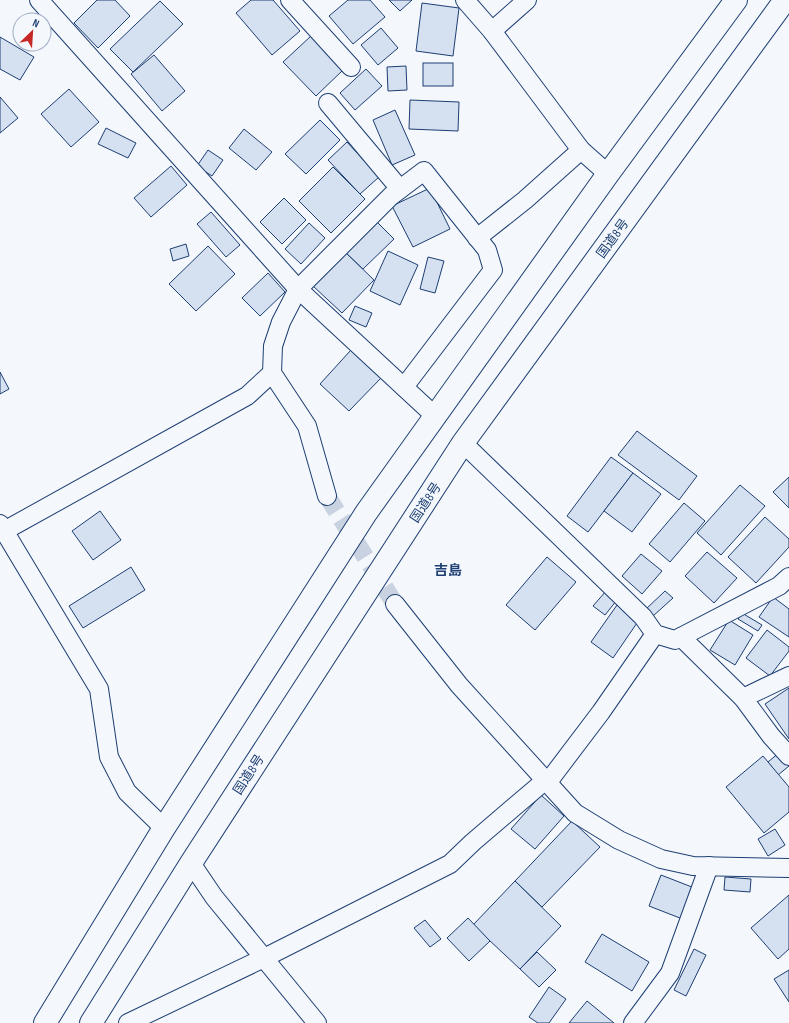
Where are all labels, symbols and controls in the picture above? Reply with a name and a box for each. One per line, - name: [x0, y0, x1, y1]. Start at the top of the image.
- north arrow: [12, 12, 52, 52]
- text: N: [31, 16, 42, 31]
- street label: 国道8号: [593, 216, 632, 261]
- street label: 国道8号: [407, 479, 445, 526]
- district label: 吉島: [434, 562, 462, 579]
- street label: 国道8号: [230, 751, 268, 798]

